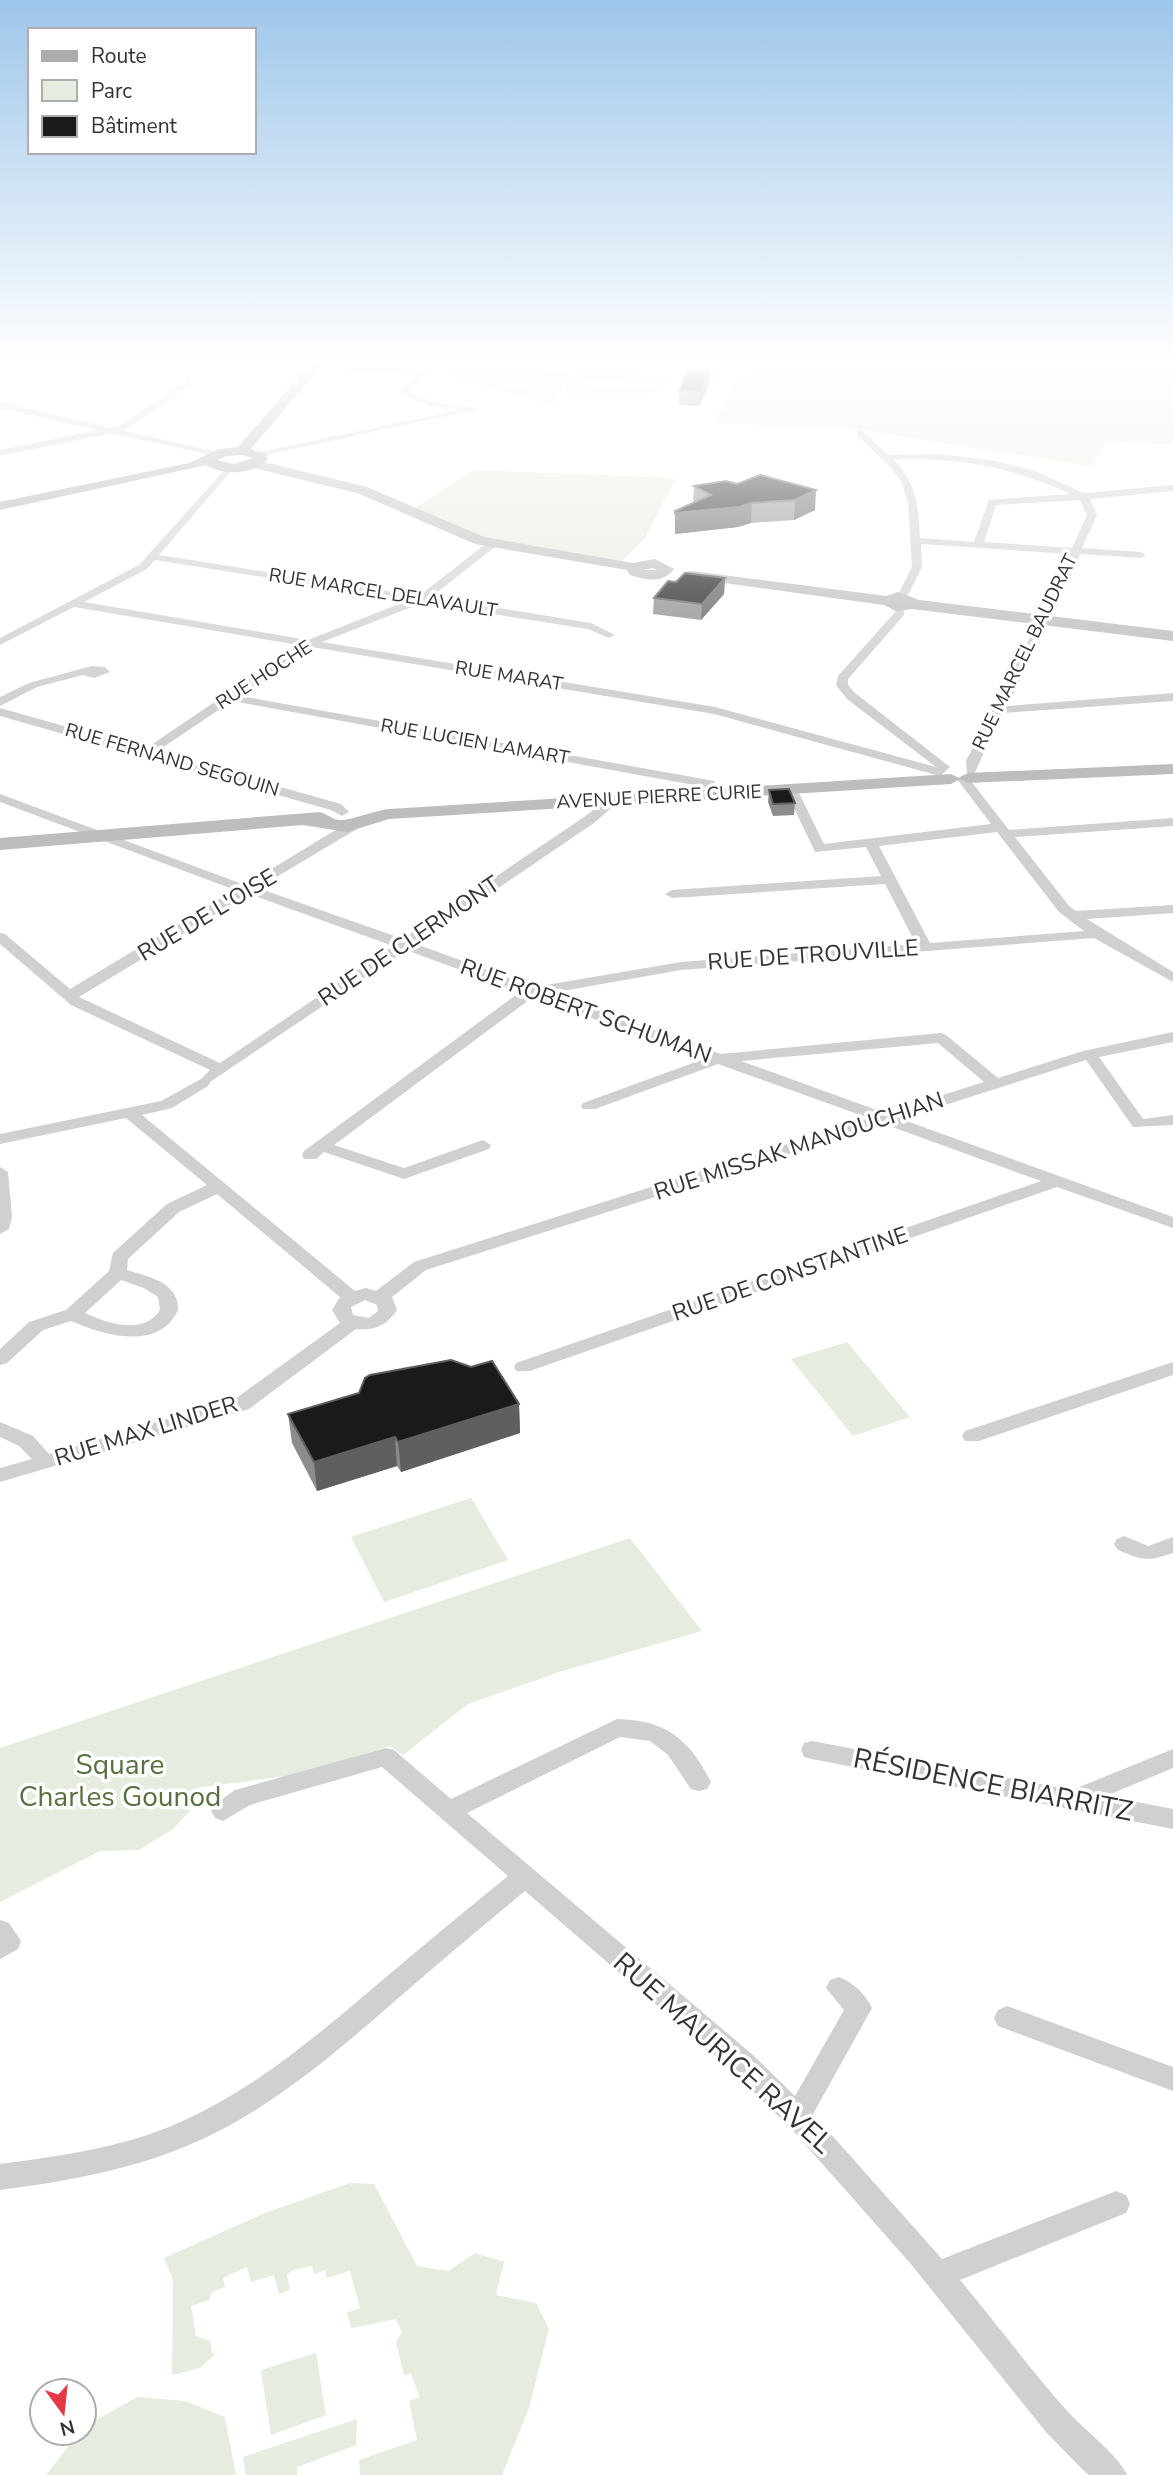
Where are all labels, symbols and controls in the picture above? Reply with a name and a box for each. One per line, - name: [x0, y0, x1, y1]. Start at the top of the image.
- legend: [28, 28, 256, 154]
- text: Route: [91, 42, 147, 70]
- text: Parc: [91, 77, 132, 105]
- text: Bâtiment: [91, 112, 178, 140]
- street label: RUE MARCEL BAUDRAT: [966, 549, 1084, 754]
- street label: RUE MARCEL DELAVAULT: [267, 562, 500, 624]
- street label: RUE HOCHE: [211, 634, 317, 716]
- street label: RUE MARAT: [453, 655, 565, 697]
- street label: RUE LUCIEN LAMART: [378, 713, 572, 772]
- street label: RUE FERNAND SEGOUIN: [62, 717, 282, 803]
- street label: AVENUE PIERRE CURIE: [556, 779, 762, 815]
- street label: RUE DE L'OISE: [132, 861, 282, 969]
- street label: RUE DE CLERMONT: [312, 869, 506, 1013]
- street label: RUE DE TROUVILLE: [706, 932, 920, 978]
- street label: RUE ROBERT SCHUMAN: [456, 951, 716, 1071]
- street label: RUE MISSAK MANOUCHIAN: [650, 1084, 948, 1208]
- street label: RUE DE CONSTANTINE: [668, 1219, 912, 1329]
- street label: RUE MAX LINDER: [51, 1388, 241, 1474]
- street label: RÉSIDENCE BIARRITZ: [850, 1739, 1136, 1831]
- park label: Square Charles Gounod: [19, 1746, 221, 1816]
- street label: RUE MAURICE RAVEL: [605, 1944, 841, 2162]
- north arrow: [28, 2377, 98, 2447]
- text: N: [57, 2413, 77, 2442]

